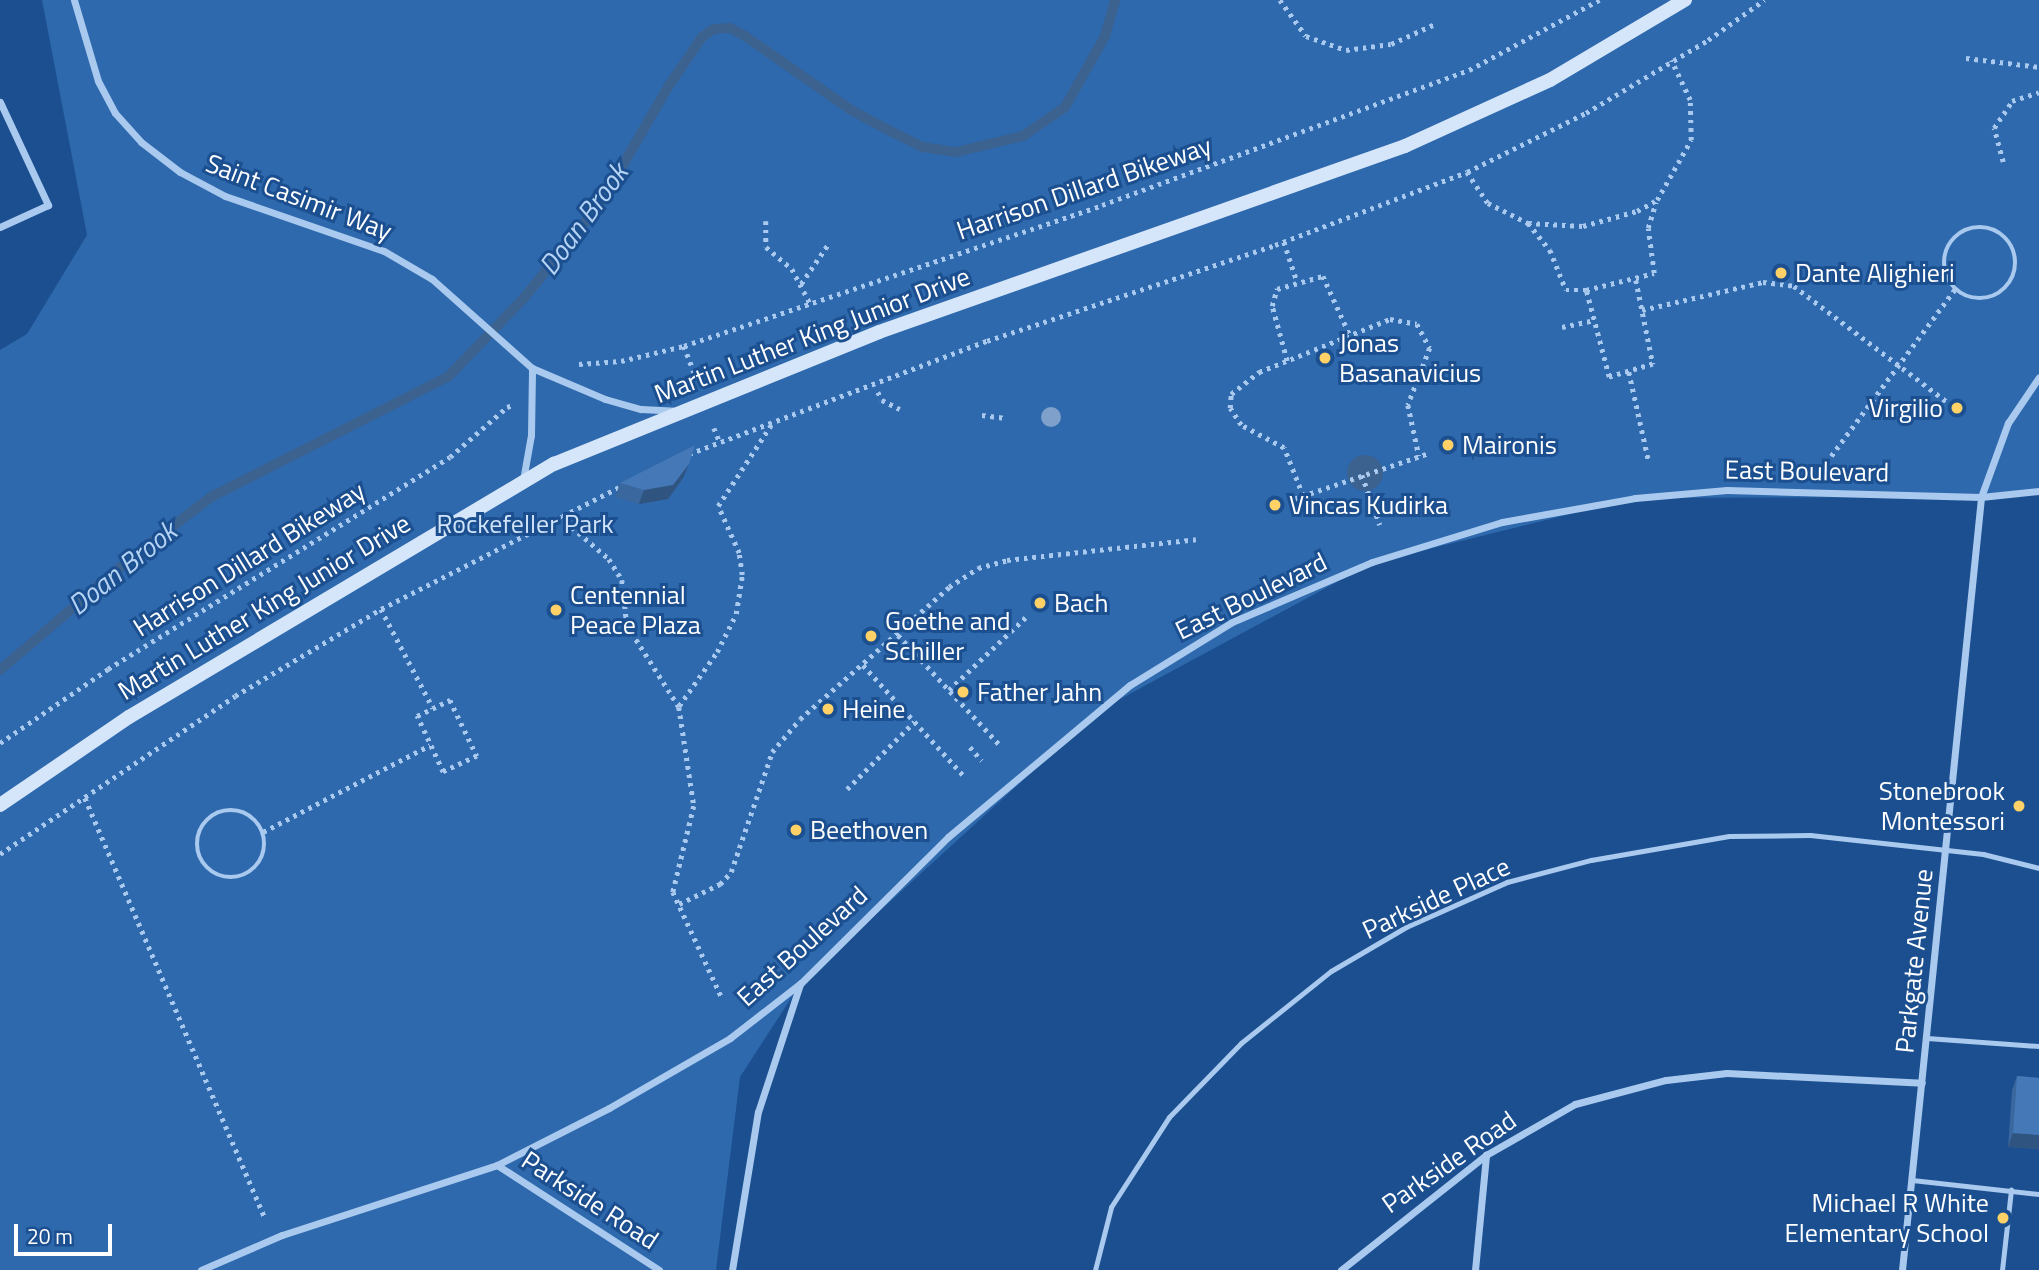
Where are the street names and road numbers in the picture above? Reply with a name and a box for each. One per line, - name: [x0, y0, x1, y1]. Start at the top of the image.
- street label: Harrison Dillard Bikeway: [953, 130, 1215, 246]
- street label: Saint Casimir Way: [202, 147, 396, 247]
- street label: Martin Luther King Junior Drive: [650, 260, 974, 410]
- street label: East Boulevard: [1724, 454, 1890, 488]
- street label: Harrison Dillard Bikeway: [127, 475, 371, 643]
- street label: Martin Luther King Junior Drive: [112, 507, 416, 707]
- street label: East Boulevard: [1170, 546, 1332, 646]
- street label: Parkside Place: [1357, 850, 1515, 946]
- street label: Parkgate Avenue: [1889, 867, 1939, 1055]
- street label: East Boulevard: [730, 879, 874, 1013]
- street label: Parkside Road: [1376, 1104, 1522, 1220]
- street label: Parkside Road: [516, 1144, 664, 1256]

